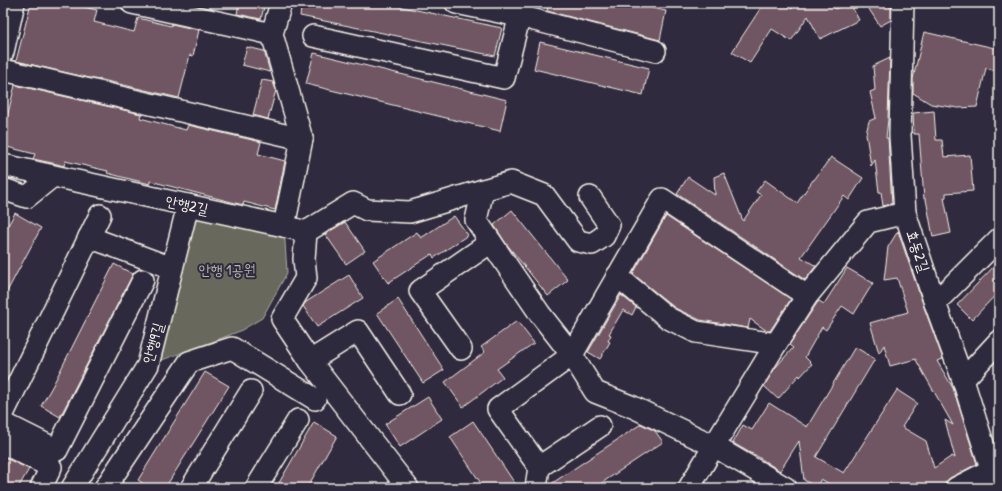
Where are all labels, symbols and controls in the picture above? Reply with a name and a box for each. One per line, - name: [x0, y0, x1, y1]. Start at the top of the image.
- street label: 안행2길: [164, 190, 210, 219]
- street label: 효동2길: [902, 227, 935, 275]
- park label: 안행 1공원: [198, 259, 256, 280]
- street label: 안행9길: [137, 320, 168, 366]

